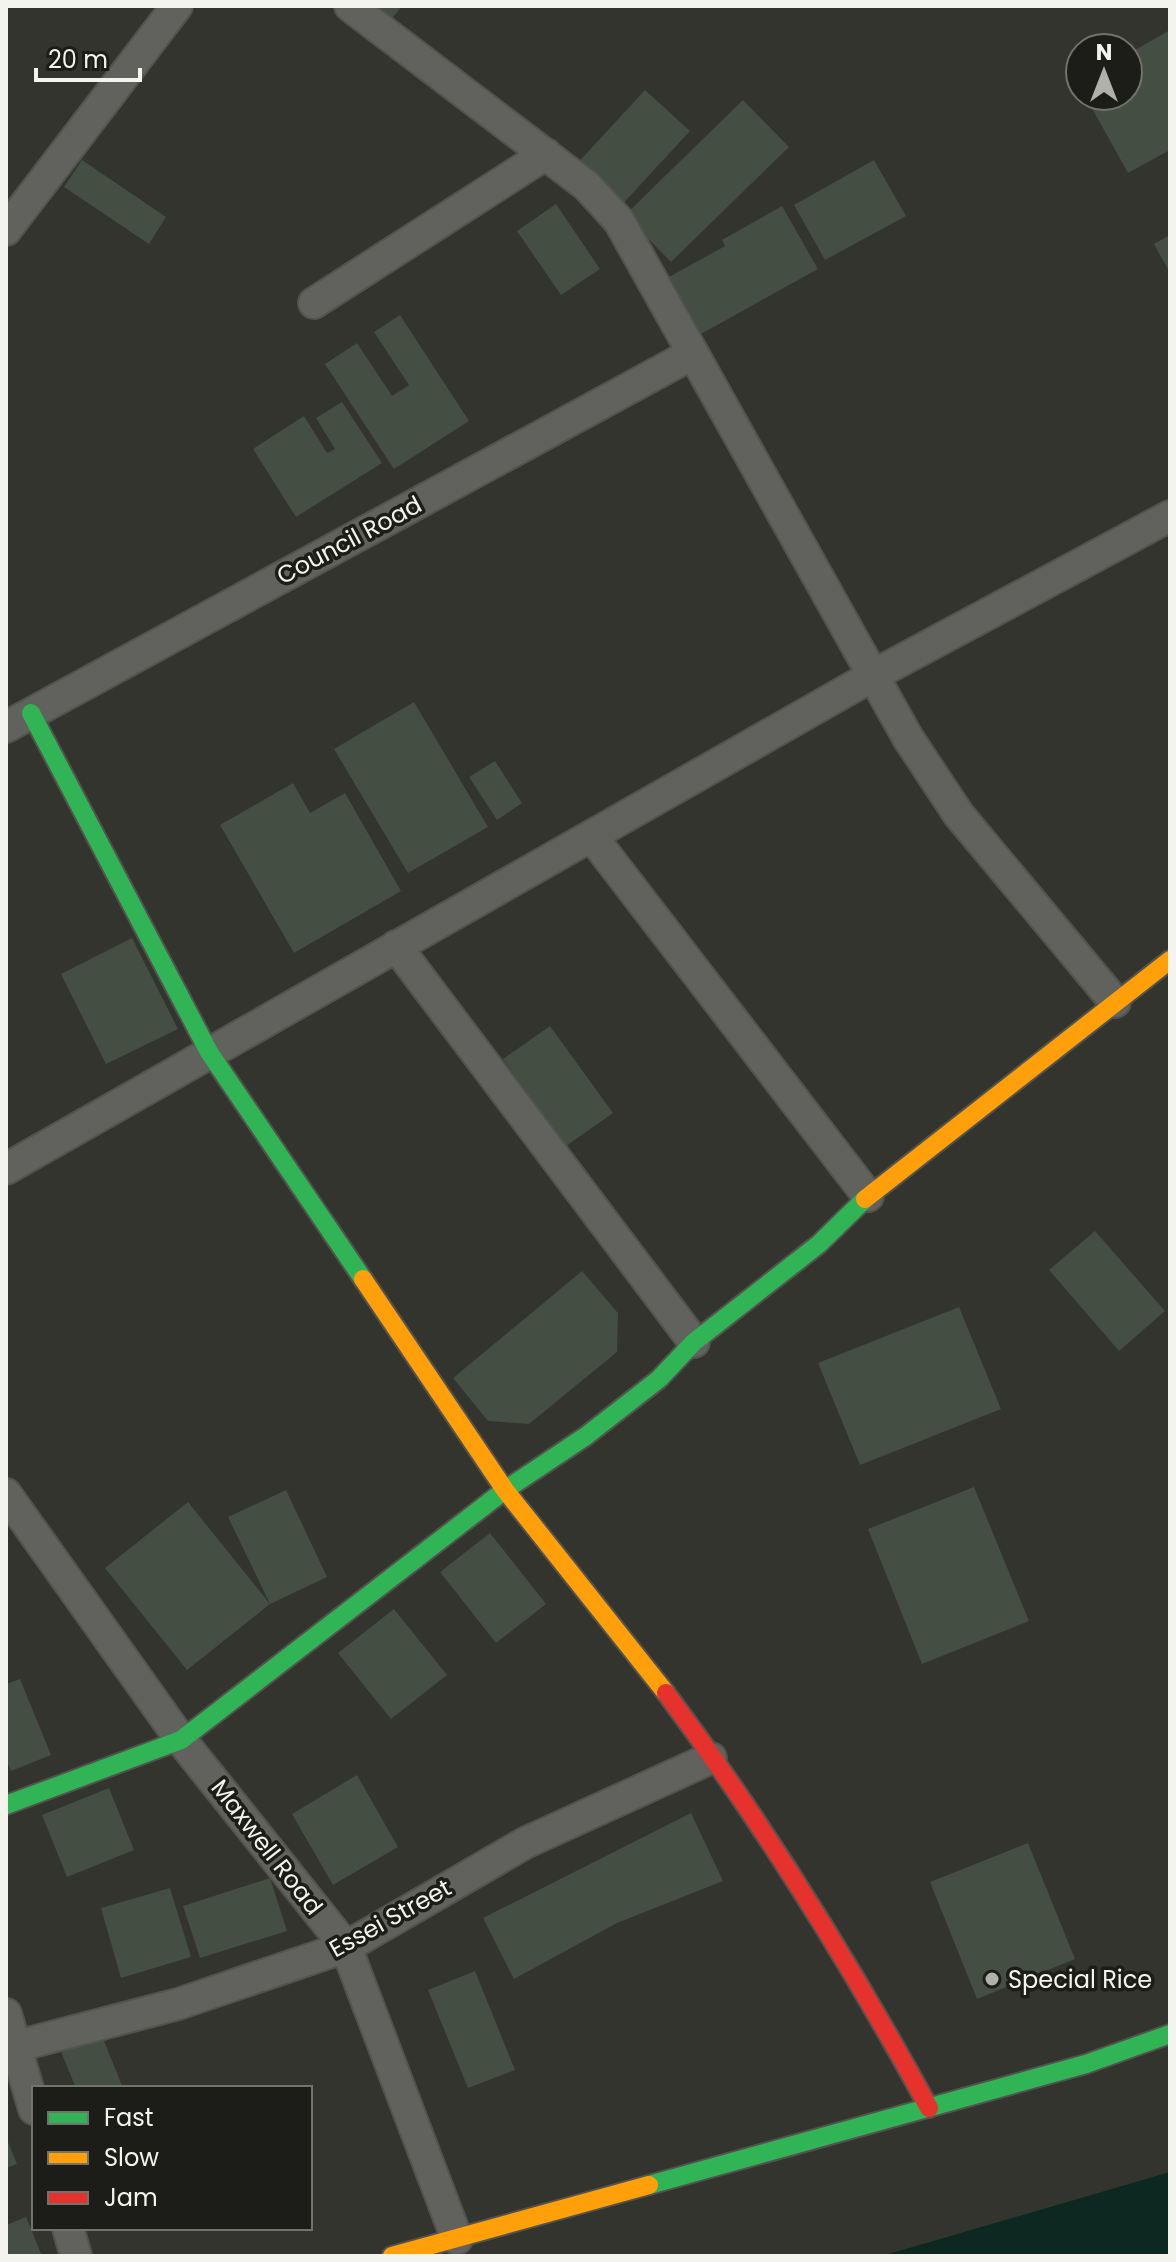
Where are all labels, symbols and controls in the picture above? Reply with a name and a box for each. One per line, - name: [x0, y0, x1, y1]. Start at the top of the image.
- scale bar: [36, 32, 140, 82]
- north arrow: [1064, 32, 1144, 112]
- text: N: [1096, 37, 1112, 68]
- text: 20 m: [48, 43, 108, 76]
- street label: Council Road: [271, 488, 427, 592]
- street label: Maxwell Road: [204, 1772, 330, 1922]
- street label: Essei Street: [323, 1871, 457, 1965]
- place label: Special Rice: [1008, 1963, 1152, 1996]
- marker: Special Rice: [983, 1970, 1001, 1988]
- legend: [32, 2086, 312, 2230]
- text: Fast: [104, 2101, 154, 2134]
- text: Slow: [104, 2141, 159, 2174]
- text: Jam: [104, 2181, 158, 2214]

